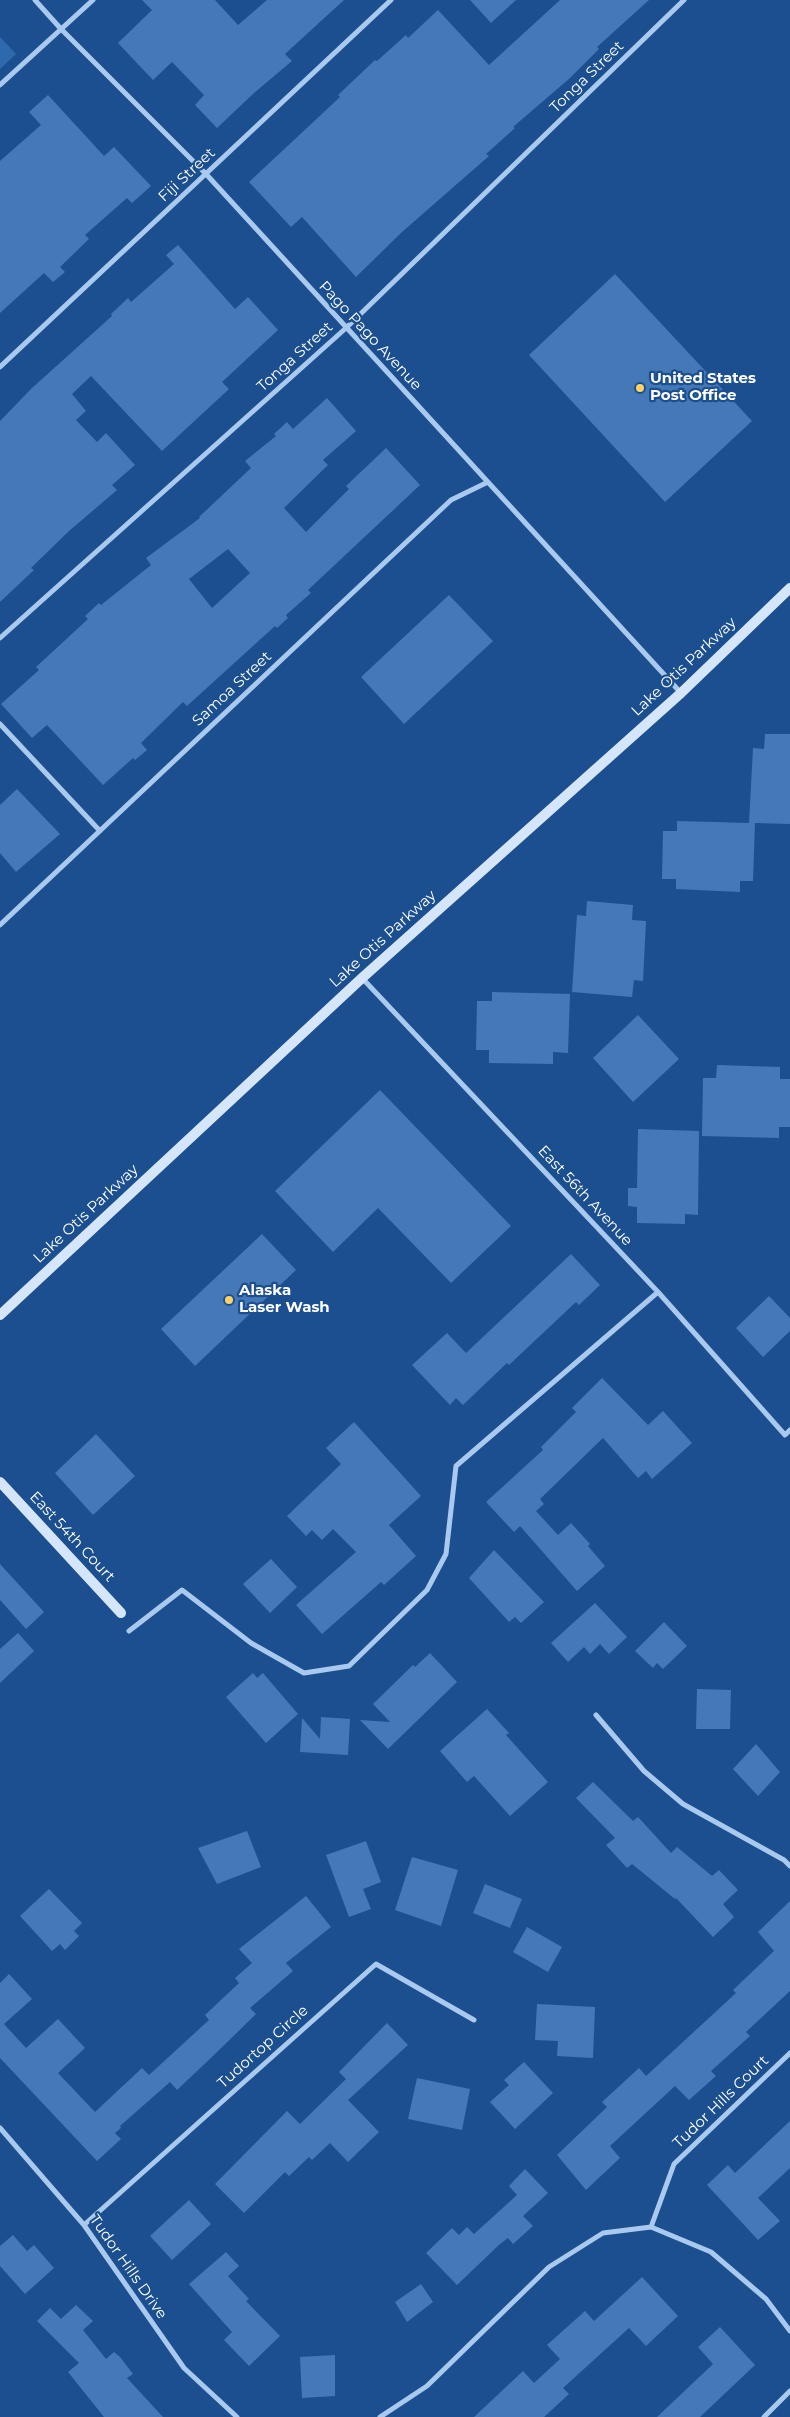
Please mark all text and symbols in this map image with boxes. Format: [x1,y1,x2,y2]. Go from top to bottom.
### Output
street label: Tonga Street [546,37,628,117]
street label: Fiji Street [155,144,219,206]
street label: Pago Pago Avenue [315,278,425,394]
street label: Tonga Street [253,318,337,396]
place label: United States Post Office [650,370,756,405]
marker: United States Post Office [634,382,646,394]
street label: Lake Otis Parkway [628,614,740,720]
street label: Samoa Street [189,648,275,730]
street label: Lake Otis Parkway [326,887,440,991]
street label: East 56th Avenue [534,1142,636,1250]
street label: Lake Otis Parkway [30,1161,142,1267]
place label: Alaska Laser Wash [239,1282,330,1317]
marker: Alaska Laser Wash [223,1294,235,1306]
street label: East 54th Court [26,1488,118,1586]
street label: Tudortop Circle [214,2002,312,2092]
street label: Tudor Hills Court [670,2052,772,2152]
street label: Tudor Hills Drive [85,2212,171,2322]

